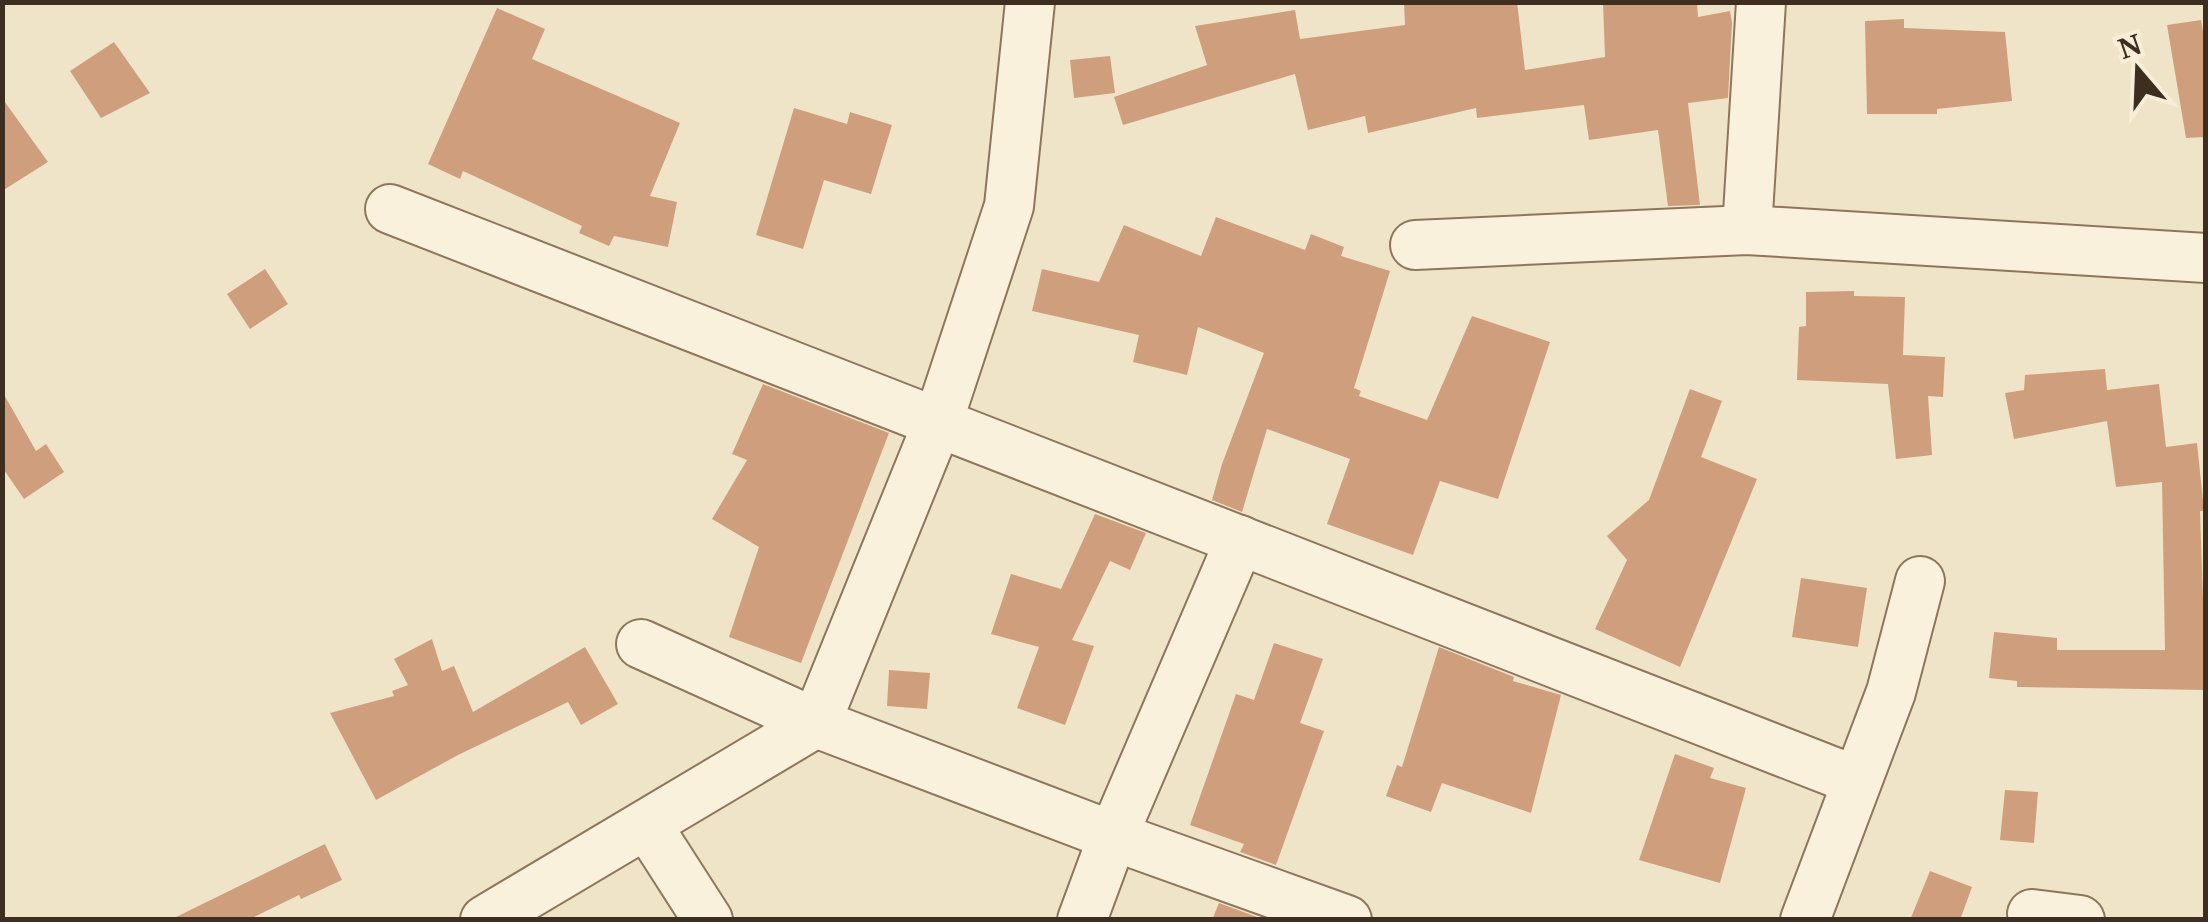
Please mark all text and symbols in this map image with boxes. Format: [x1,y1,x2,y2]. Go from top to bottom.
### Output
north arrow [2088,20,2188,120]
text: N [2113,24,2146,67]

